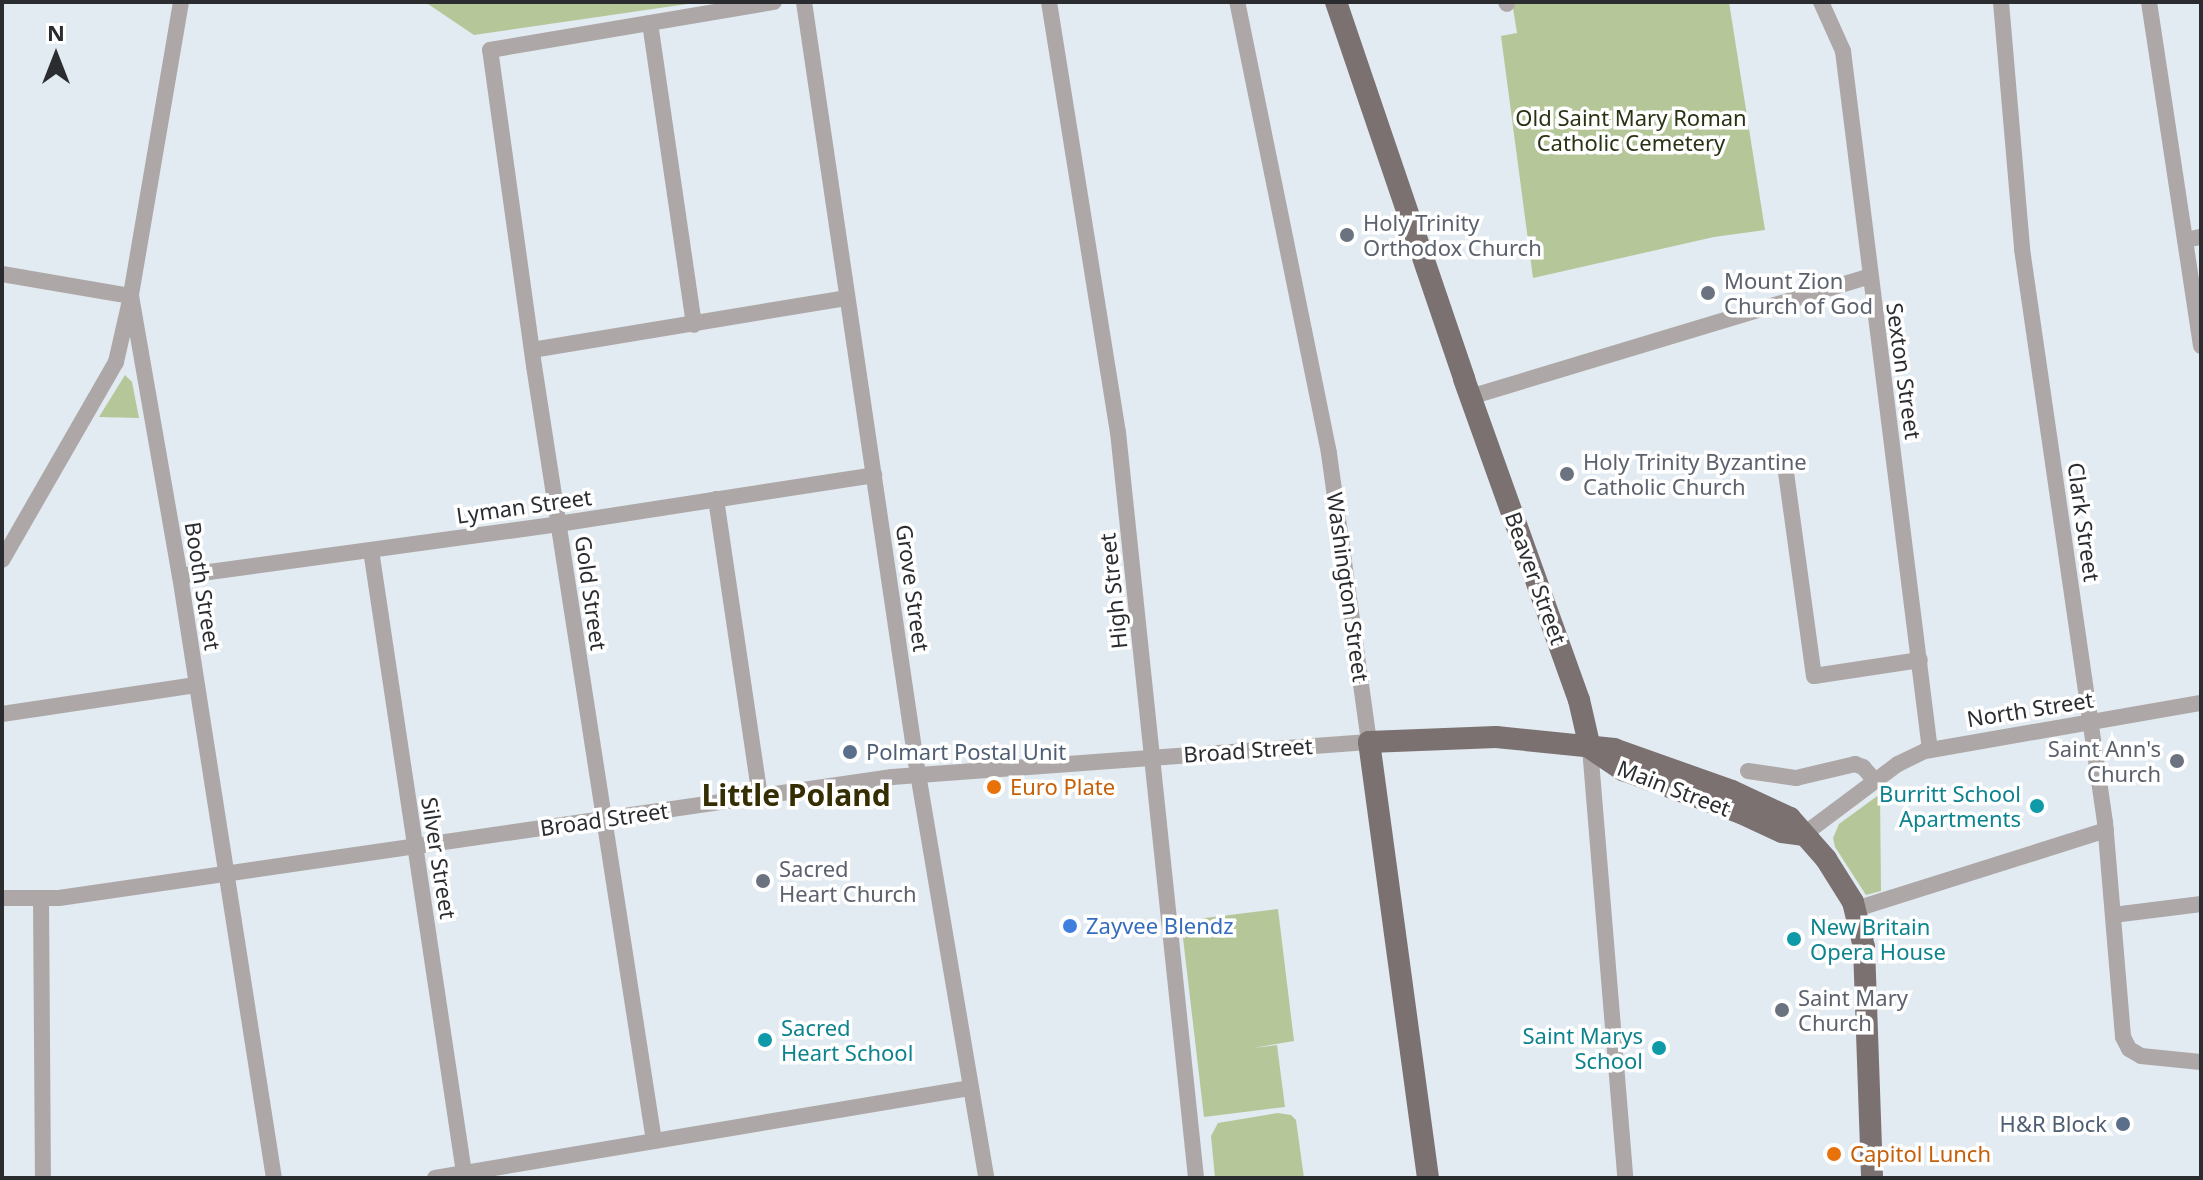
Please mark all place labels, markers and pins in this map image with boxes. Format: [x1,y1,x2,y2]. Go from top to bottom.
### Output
place label: Holy Trinity Orthodox Church [1363,209,1542,260]
marker: Holy Trinity Orthodox Church [1338,226,1356,244]
place label: Mount Zion Church of God [1724,267,1873,318]
marker: Mount Zion Church of God [1699,284,1717,302]
place label: Holy Trinity Byzantine Catholic Church [1583,448,1807,500]
marker: Holy Trinity Byzantine Catholic Church [1558,465,1576,483]
place label: Saint Ann's Church [2048,735,2161,786]
place label: Polmart Postal Unit [866,739,1066,765]
marker: Polmart Postal Unit [841,743,859,761]
marker: Saint Ann's Church [2168,752,2186,770]
place label: Euro Plate [1010,774,1115,800]
marker: Euro Plate [985,778,1003,796]
place label: Burritt School Apartments [1879,780,2021,832]
marker: Burritt School Apartments [2028,797,2046,815]
place label: Sacred Heart Church [779,855,917,906]
marker: Sacred Heart Church [754,872,772,890]
place label: Zayvee Blendz [1086,913,1234,939]
place label: New Britain Opera House [1810,913,1946,964]
marker: Zayvee Blendz [1061,917,1079,935]
marker: New Britain Opera House [1785,930,1803,948]
place label: Saint Mary Church [1798,984,1908,1036]
marker: Saint Mary Church [1773,1001,1791,1019]
place label: Sacred Heart School [781,1014,913,1066]
place label: Saint Marys School [1523,1022,1643,1074]
marker: Sacred Heart School [756,1031,774,1049]
marker: Saint Marys School [1650,1039,1668,1057]
place label: H&R Block [2000,1111,2107,1137]
marker: H&R Block [2114,1115,2132,1133]
place label: Capitol Lunch [1850,1141,1991,1167]
marker: Capitol Lunch [1825,1145,1843,1163]

